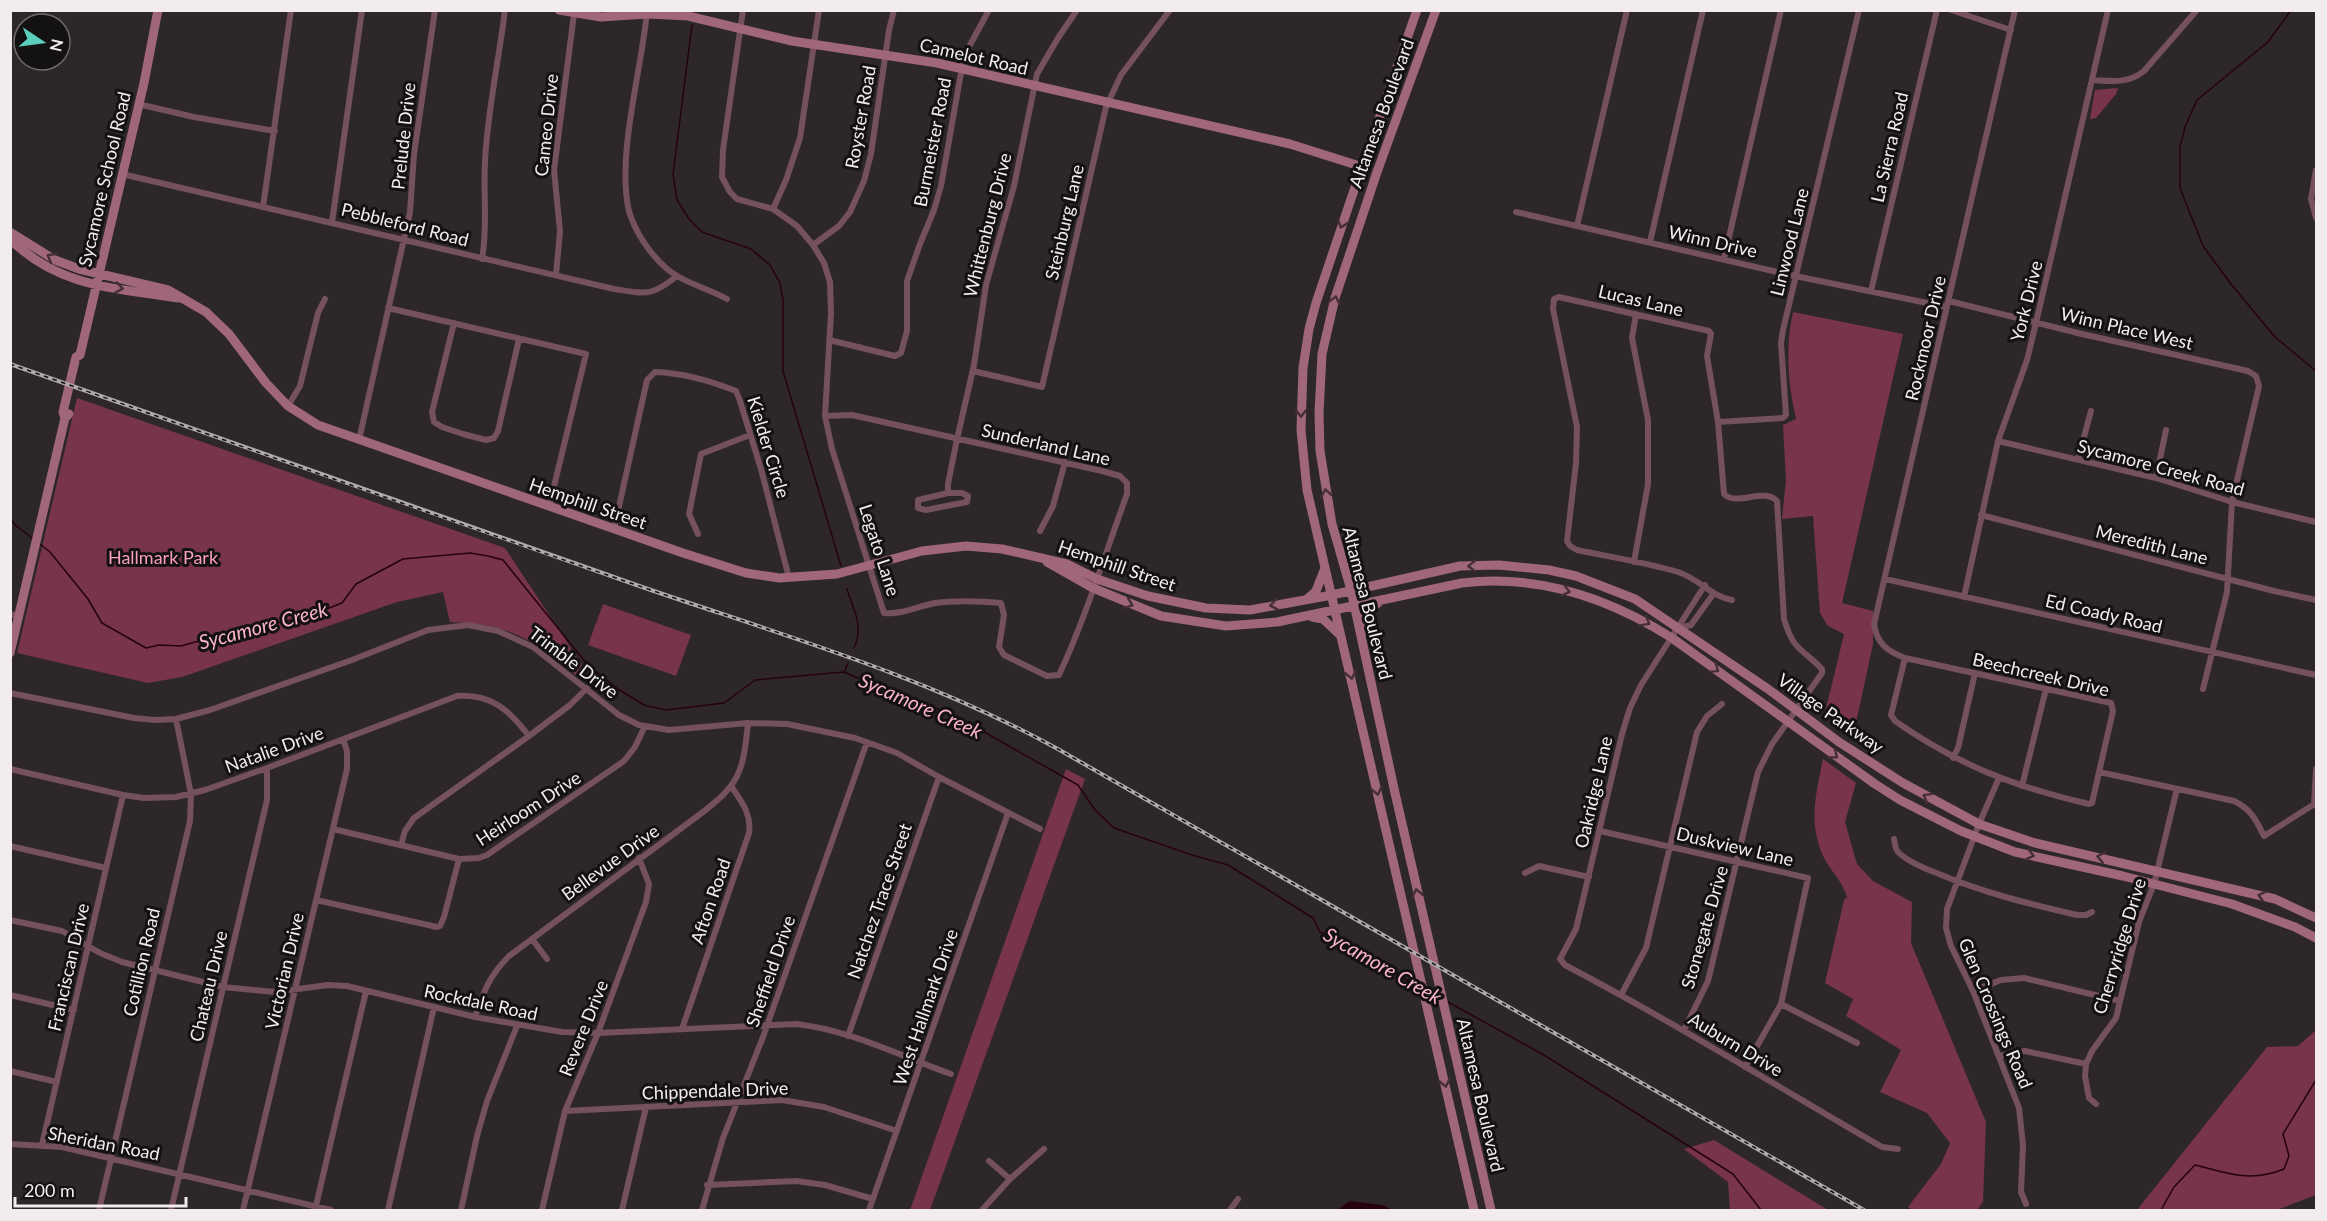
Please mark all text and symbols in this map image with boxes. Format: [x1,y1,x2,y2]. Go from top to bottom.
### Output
north arrow [12,12,72,72]
street label: Camelot Road [918,33,1030,79]
street label: Altamesa Boulevard [1344,35,1418,191]
text: N [46,37,68,54]
street label: Royster Road [840,64,880,170]
street label: Cameo Drive [530,73,562,177]
street label: Burmeister Road [909,76,955,208]
street label: Prelude Drive [386,81,420,191]
street label: Sycamore School Road [73,89,135,269]
street label: La Sierra Road [1866,90,1912,204]
street label: Whittenburg Drive [958,151,1016,299]
street label: Steinburg Lane [1040,162,1088,282]
street label: Linwood Lane [1765,186,1813,298]
street label: Pebbleford Road [339,198,471,250]
one-way arrow [1337,218,1350,229]
street label: Winn Drive [1666,220,1760,262]
one-way arrow [47,252,57,264]
street label: York Drive [2005,258,2047,344]
street label: Rockmoor Drive [1900,273,1950,403]
street label: Lucas Lane [1596,280,1686,320]
one-way arrow [114,282,123,294]
one-way arrow [1327,295,1340,305]
street label: Winn Place West [2059,302,2196,354]
street label: Kielder Circle [743,393,795,501]
one-way arrow [1295,409,1307,418]
street label: Sunderland Lane [979,418,1113,470]
street label: Sycamore Creek Road [2075,434,2247,500]
street label: Hemphill Street [526,473,650,534]
one-way arrow [1320,488,1333,498]
street label: Legato Lane [855,501,905,599]
street label: Meredith Lane [2094,519,2210,569]
street label: Altamesa Boulevard [1338,524,1398,682]
street label: Hemphill Street [1055,535,1179,596]
park label: Hallmark Park [108,546,219,568]
one-way arrow [1467,559,1476,572]
one-way arrow [1561,584,1571,597]
street label: Ed Coady Road [2043,589,2165,637]
water label: Sycamore Creek [196,596,331,654]
one-way arrow [1123,597,1134,609]
one-way arrow [1270,598,1280,611]
one-way arrow [1640,615,1650,627]
street label: Trimble Drive [525,621,623,703]
street label: Beechcreek Drive [1971,648,2111,700]
one-way arrow [1709,662,1720,673]
water label: Sycamore Creek [856,667,987,743]
street label: Village Parkway [1774,668,1889,758]
one-way arrow [1343,670,1356,680]
street label: Natalie Drive [222,721,326,777]
street label: Oakridge Lane [1569,734,1617,850]
one-way arrow [1828,748,1839,759]
street label: Heirloom Drive [471,766,585,850]
one-way arrow [1369,785,1382,795]
one-way arrow [1923,793,1933,804]
street label: Bellevue Drive [557,819,663,905]
street label: Natchez Trace Street [842,820,916,982]
street label: Duskview Lane [1674,822,1796,870]
one-way arrow [2024,848,2034,861]
one-way arrow [2096,852,2106,865]
street label: Afton Road [685,855,735,947]
street label: Stonegate Drive [1676,863,1732,991]
street label: Cherryridge Drive [2088,875,2150,1017]
one-way arrow [1412,888,1425,898]
one-way arrow [2258,890,2268,903]
street label: Franciscan Drive [43,901,93,1033]
street label: Cotillion Road [118,906,164,1018]
street label: Victorian Drive [260,910,308,1032]
street label: Sheffield Drive [741,912,799,1030]
water label: Sycamore Creek [1320,922,1447,1009]
street label: West Hallmark Drive [888,926,962,1088]
street label: Chateau Drive [185,928,231,1044]
street label: Glen Crossings Road [1954,934,2038,1092]
street label: Revere Drive [554,977,612,1079]
street label: Rockdale Road [422,979,540,1025]
street label: Auburn Drive [1685,1007,1787,1081]
street label: Altamesa Boulevard [1453,1016,1509,1174]
street label: Chippendale Drive [641,1076,789,1104]
one-way arrow [1438,1078,1451,1088]
street label: Sheridan Road [46,1121,162,1165]
scale bar [15,1170,186,1208]
text: 200 m [24,1179,75,1201]

